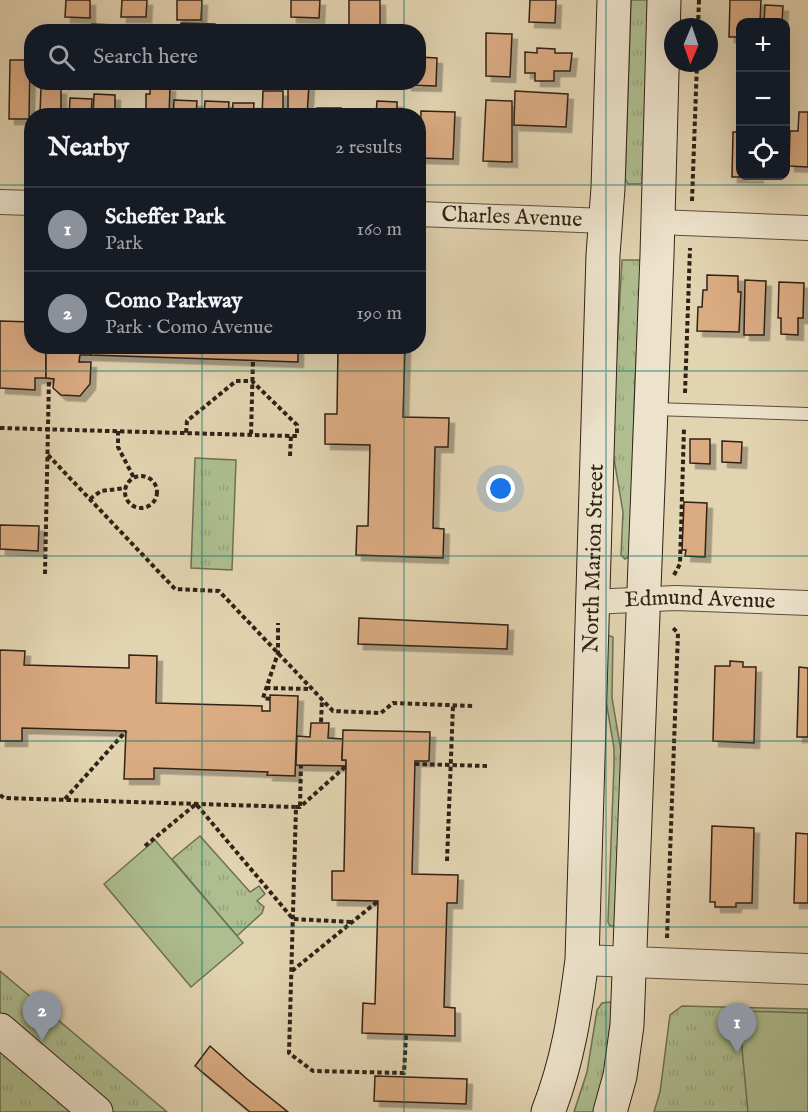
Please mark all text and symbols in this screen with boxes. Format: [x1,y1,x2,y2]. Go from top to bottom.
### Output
north arrow [664,18,718,72]
map controls [736,18,790,180]
button: + [736,18,790,72]
search box [24,24,426,90]
icon: search [45,41,78,74]
text: Search here [93,43,198,71]
button: − [736,72,790,126]
button: locate [736,126,790,180]
text: Nearby [48,131,129,164]
text: 2 results [335,135,402,160]
street label: Charles Avenue [441,201,583,234]
text: Scheffer Park [105,203,225,231]
text: 1 [64,217,71,242]
text: 160 m [356,217,402,242]
text: Park [105,231,143,256]
text: Como Parkway [105,287,242,315]
text: 2 [63,301,72,326]
text: 190 m [356,301,402,326]
text: Park · Como Avenue [105,315,273,340]
street label: North Marion Street [577,463,611,653]
your location [486,474,515,503]
street label: Edmund Avenue [624,584,776,616]
pin: 2 [22,992,62,1041]
pin: 1 [718,1004,756,1053]

